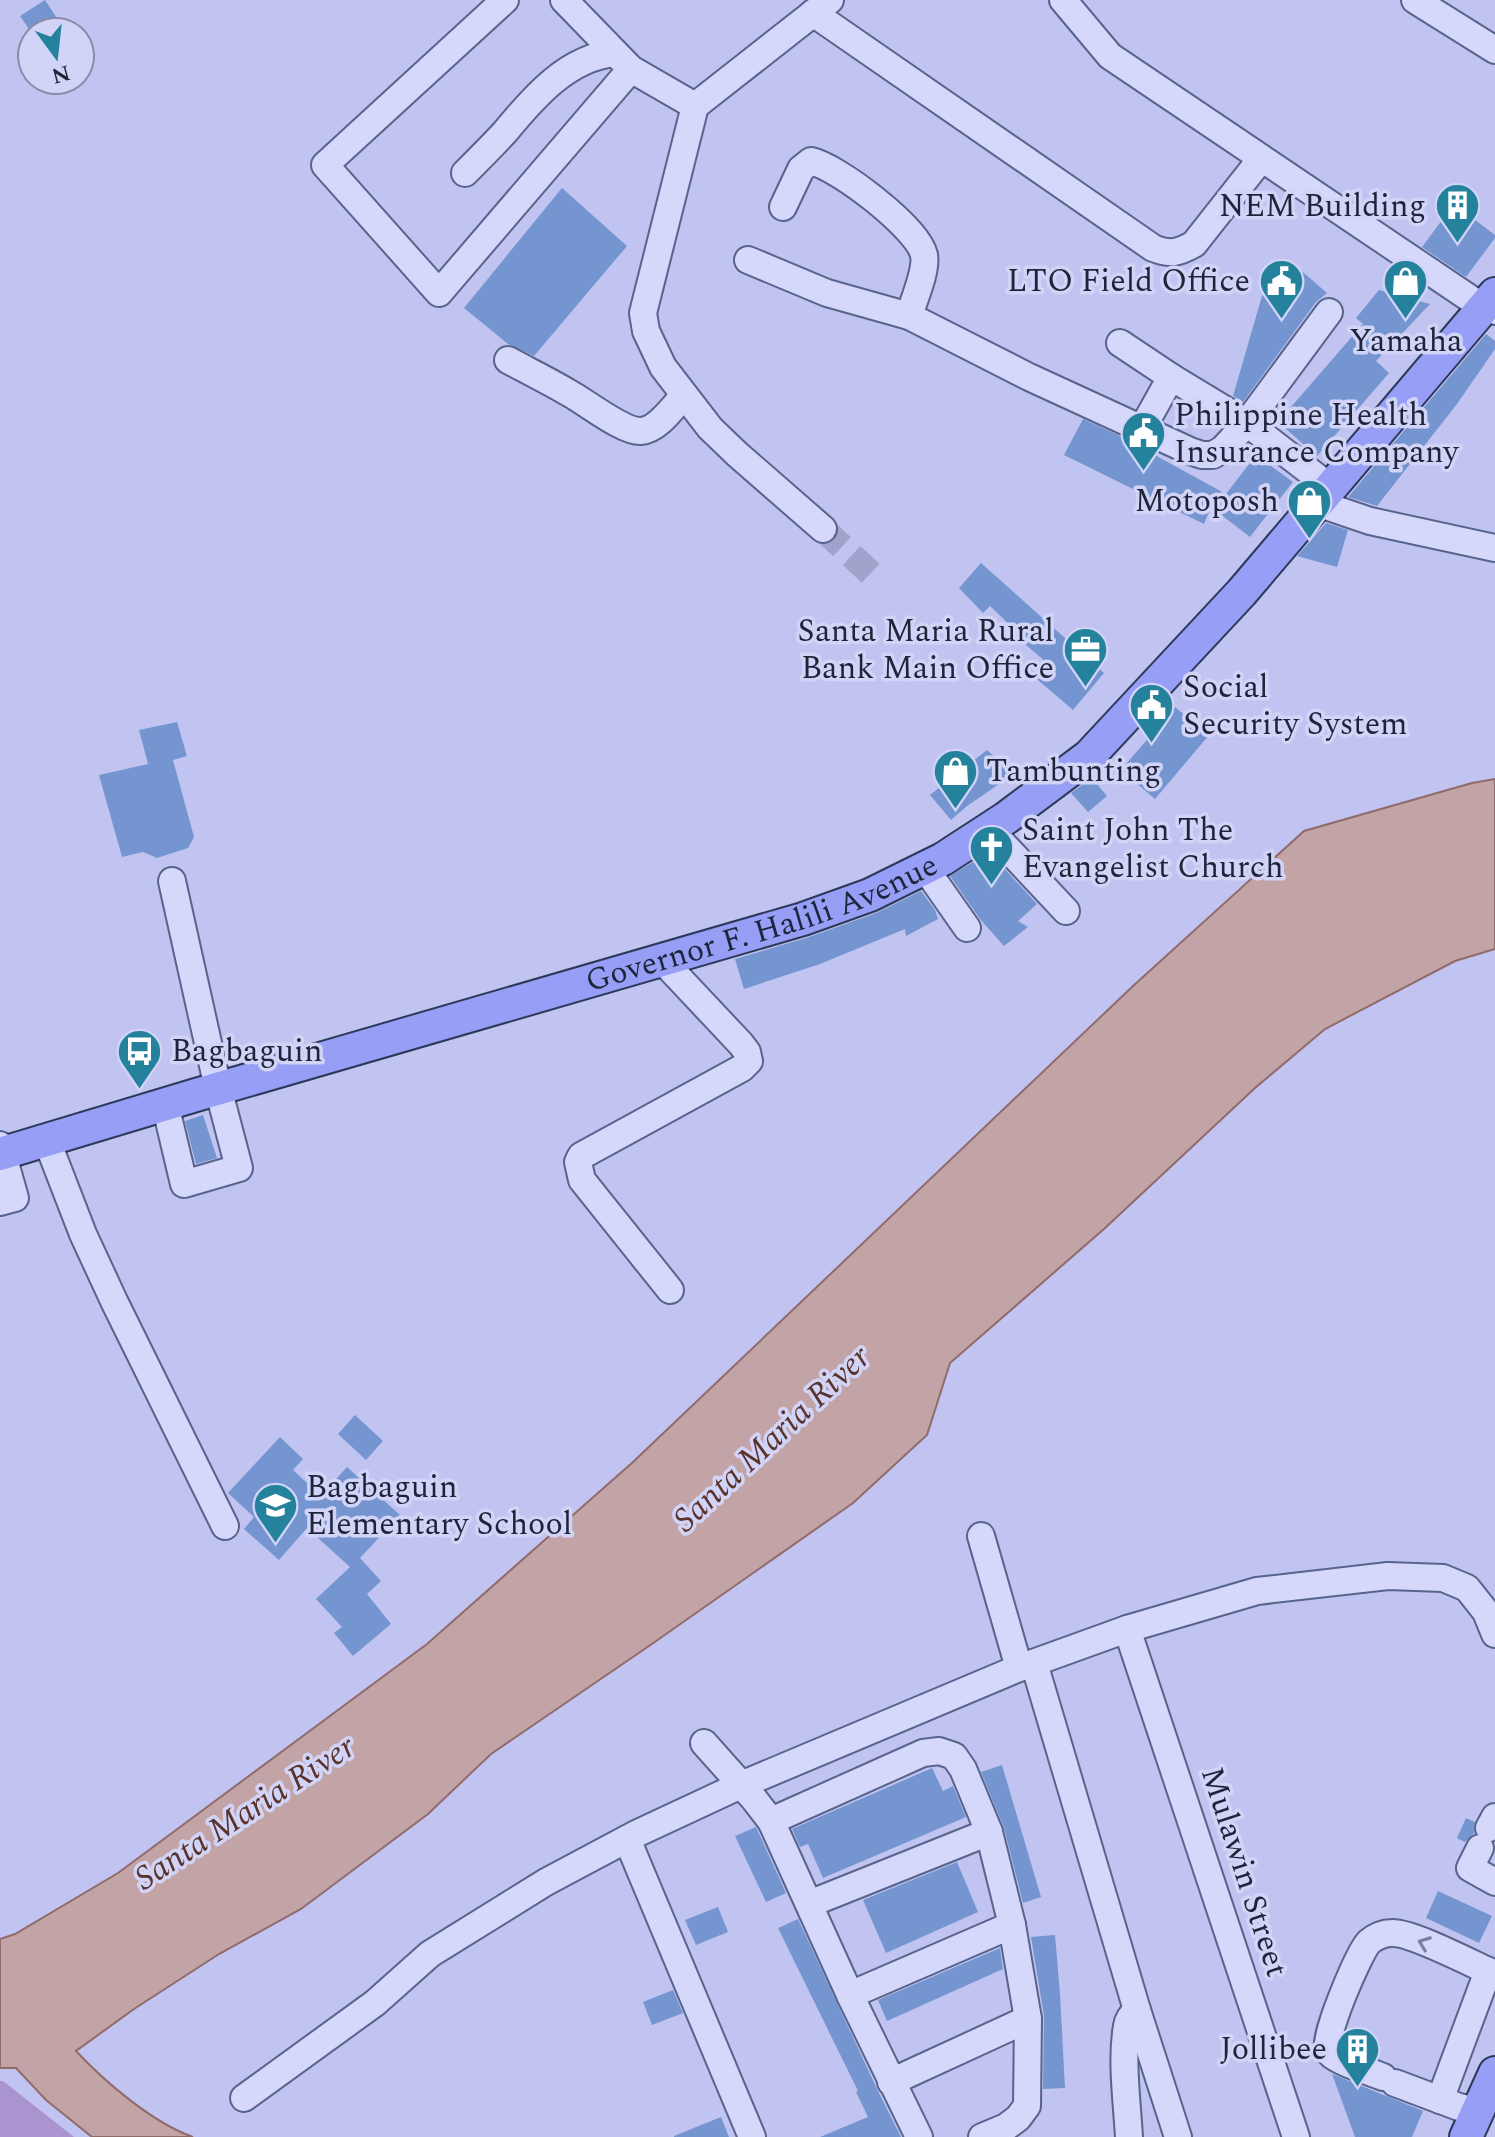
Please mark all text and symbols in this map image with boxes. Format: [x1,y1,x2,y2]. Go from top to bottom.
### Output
north arrow [16,16,96,96]
text: N [48,56,74,92]
place label: NEM Building [1219,182,1426,231]
building icon: NEM Building [1433,182,1481,245]
place label: LTO Field Office [1007,257,1250,306]
public building icon: LTO Field Office [1257,257,1305,320]
shop icon: Yamaha [1382,258,1430,321]
place label: Yamaha [1349,317,1463,366]
place label: Philippine Health Insurance Company [1174,391,1460,477]
public building icon: Philippine Health Insurance Company [1119,409,1167,472]
place label: Motoposh [1134,477,1279,526]
shop icon: Motoposh [1286,477,1334,540]
place label: Santa Maria Rural Bank Main Office [797,607,1054,693]
office icon: Santa Maria Rural Bank Main Office [1061,625,1109,688]
place label: Social Security System [1183,663,1408,749]
public building icon: Social Security System [1128,681,1176,744]
shop icon: Tambunting [931,747,979,810]
place label: Tambunting [986,747,1161,796]
place label: Saint John The Evangelist Church [1022,806,1284,892]
church icon: Saint John The Evangelist Church [967,824,1015,887]
street label: Governor F. Halili Avenue [580,841,946,1005]
bus stop icon: Bagbaguin [116,1027,164,1090]
place label: Bagbaguin [171,1027,323,1076]
water label: Santa Maria River [661,1333,883,1545]
place label: Bagbaguin Elementary School [306,1463,572,1549]
school or university icon: Bagbaguin Elementary School [251,1481,299,1544]
water label: Santa Maria River [124,1722,366,1904]
street label: Mulawin Street [1187,1761,1301,1983]
one-way arrow [1418,1936,1432,1953]
place label: Jollibee [1220,2025,1327,2074]
building icon: Jollibee [1334,2025,1382,2088]

